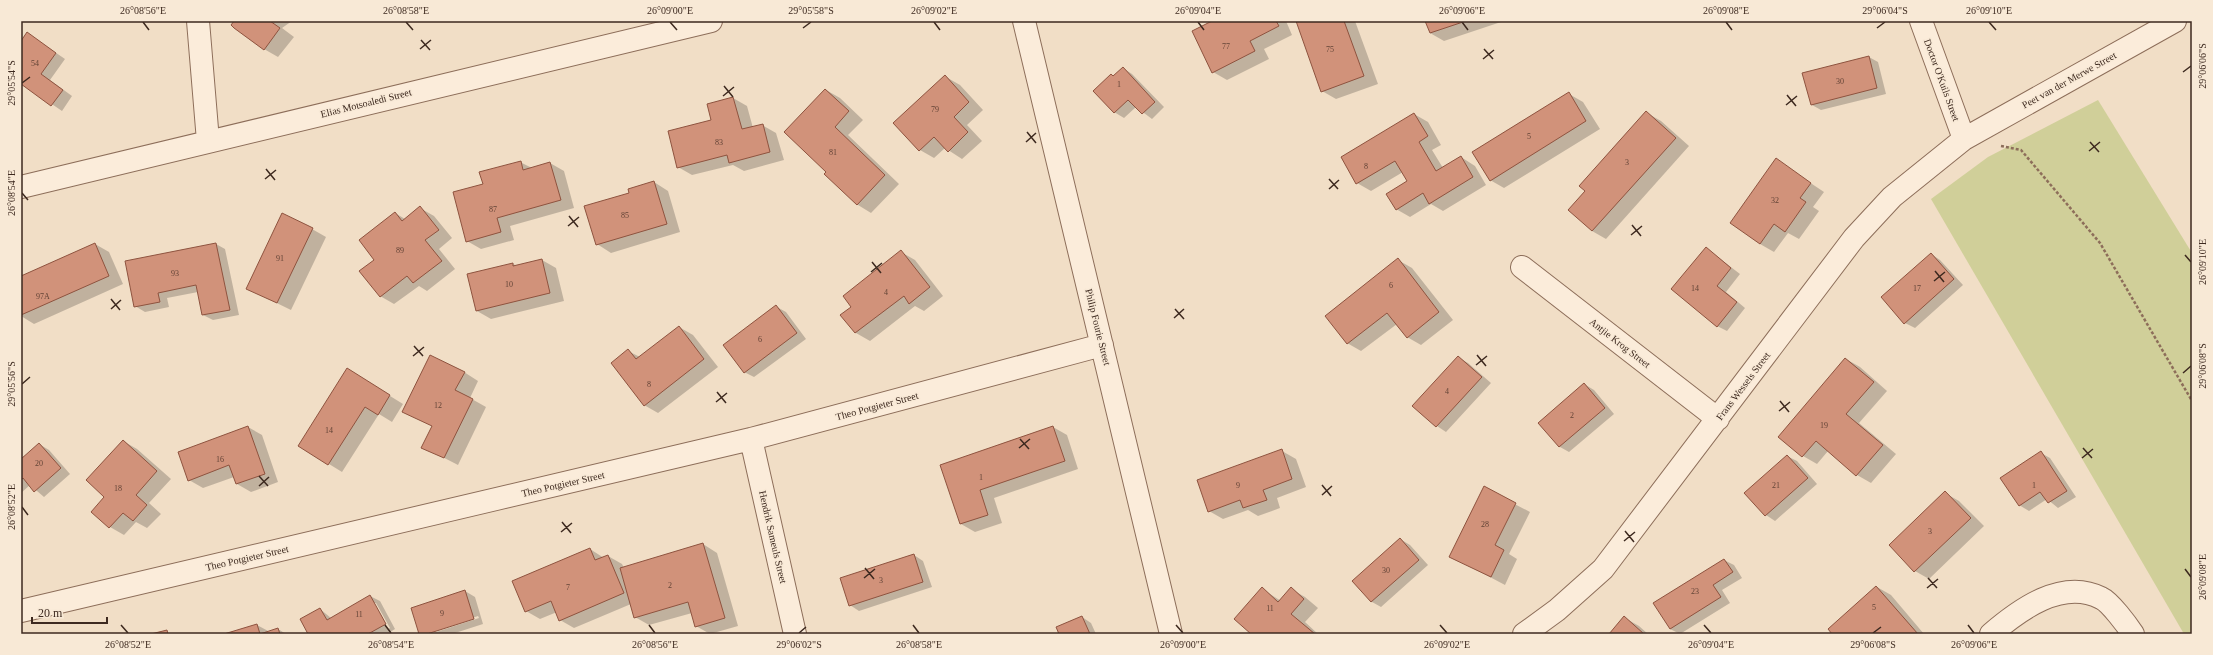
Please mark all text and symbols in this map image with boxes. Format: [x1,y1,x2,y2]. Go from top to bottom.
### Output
text: 26°08'56"E [120,5,166,16]
text: 26°08'58"E [383,5,429,16]
text: 26°09'00"E [647,5,693,16]
text: 29°05'58"S [788,5,834,16]
text: 26°09'02"E [911,5,957,16]
text: 26°09'04"E [1175,5,1221,16]
text: 26°09'06"E [1439,5,1485,16]
text: 26°09'08"E [1703,5,1749,16]
text: 29°06'04"S [1862,5,1908,16]
text: 26°09'10"E [1966,5,2012,16]
street label: Doctor O'Kuils Street [1922,37,1962,123]
house number: 77 [1222,42,1230,51]
text: 29°06'06"S [2197,43,2208,89]
house number: 75 [1326,45,1334,54]
street label: Peet van der Merwe Street [2020,49,2118,111]
house number: 54 [31,59,39,68]
text: 29°05'54"S [6,60,17,106]
house number: 30 [1836,77,1844,86]
house number: 1 [1117,80,1121,89]
street label: Elias Motsoaledi Street [319,86,413,120]
house number: 79 [931,105,939,114]
house number: 5 [1527,132,1531,141]
house number: 83 [715,138,723,147]
house number: 81 [829,148,837,157]
house number: 3 [1625,158,1629,167]
house number: 8 [1364,162,1368,171]
text: 26°08'54"E [6,170,17,216]
house number: 32 [1771,196,1779,205]
house number: 87 [489,205,497,214]
house number: 85 [621,211,629,220]
text: 26°09'10"E [2197,239,2208,285]
house number: 89 [396,246,404,255]
house number: 91 [276,254,284,263]
house number: 93 [171,269,179,278]
house number: 10 [505,280,513,289]
house number: 6 [1389,281,1393,290]
house number: 14 [1691,284,1699,293]
house number: 17 [1913,284,1921,293]
house number: 4 [884,288,888,297]
street label: Philip Fourie Street [1083,288,1113,367]
house number: 97A [36,292,50,301]
street label: Antjie Krog Street [1588,316,1653,370]
house number: 6 [758,335,762,344]
text: 29°06'08"S [2197,343,2208,389]
street label: Frans Wessels Street [1714,350,1772,422]
text: 29°05'56"S [6,361,17,407]
house number: 8 [647,380,651,389]
house number: 4 [1445,387,1449,396]
street label: Theo Potgieter Street [835,390,920,422]
house number: 12 [434,401,442,410]
house number: 2 [1570,411,1574,420]
house number: 19 [1820,421,1828,430]
house number: 14 [325,426,333,435]
house number: 16 [216,455,224,464]
house number: 20 [35,459,43,468]
street label: Theo Potgieter Street [520,469,606,499]
house number: 1 [979,473,983,482]
house number: 9 [1236,481,1240,490]
house number: 21 [1772,481,1780,490]
house number: 1 [2032,481,2036,490]
text: 26°08'52"E [6,484,17,530]
house number: 18 [114,484,122,493]
street label: Hendrik Sameuls Street [757,489,789,585]
house number: 28 [1481,520,1489,529]
house number: 3 [1928,527,1932,536]
street label: Theo Potgieter Street [204,543,290,573]
text: 26°09'08"E [2197,554,2208,600]
house number: 30 [1382,566,1390,575]
house number: 3 [879,576,883,585]
house number: 2 [668,581,672,590]
house number: 7 [566,583,570,592]
house number: 23 [1691,587,1699,596]
scale bar [32,599,107,625]
house number: 5 [1872,603,1876,612]
house number: 11 [1266,604,1274,613]
text: 20 m [38,606,63,620]
house number: 9 [440,609,444,618]
house number: 11 [355,610,363,619]
text: 26°08'52"E [105,639,151,650]
text: 26°08'54"E [368,639,414,650]
text: 26°08'56"E [632,639,678,650]
text: 29°06'02"S [776,639,822,650]
text: 26°08'58"E [896,639,942,650]
text: 26°09'00"E [1160,639,1206,650]
text: 26°09'02"E [1424,639,1470,650]
text: 26°09'04"E [1688,639,1734,650]
text: 29°06'08"S [1850,639,1896,650]
text: 26°09'06"E [1951,639,1997,650]

